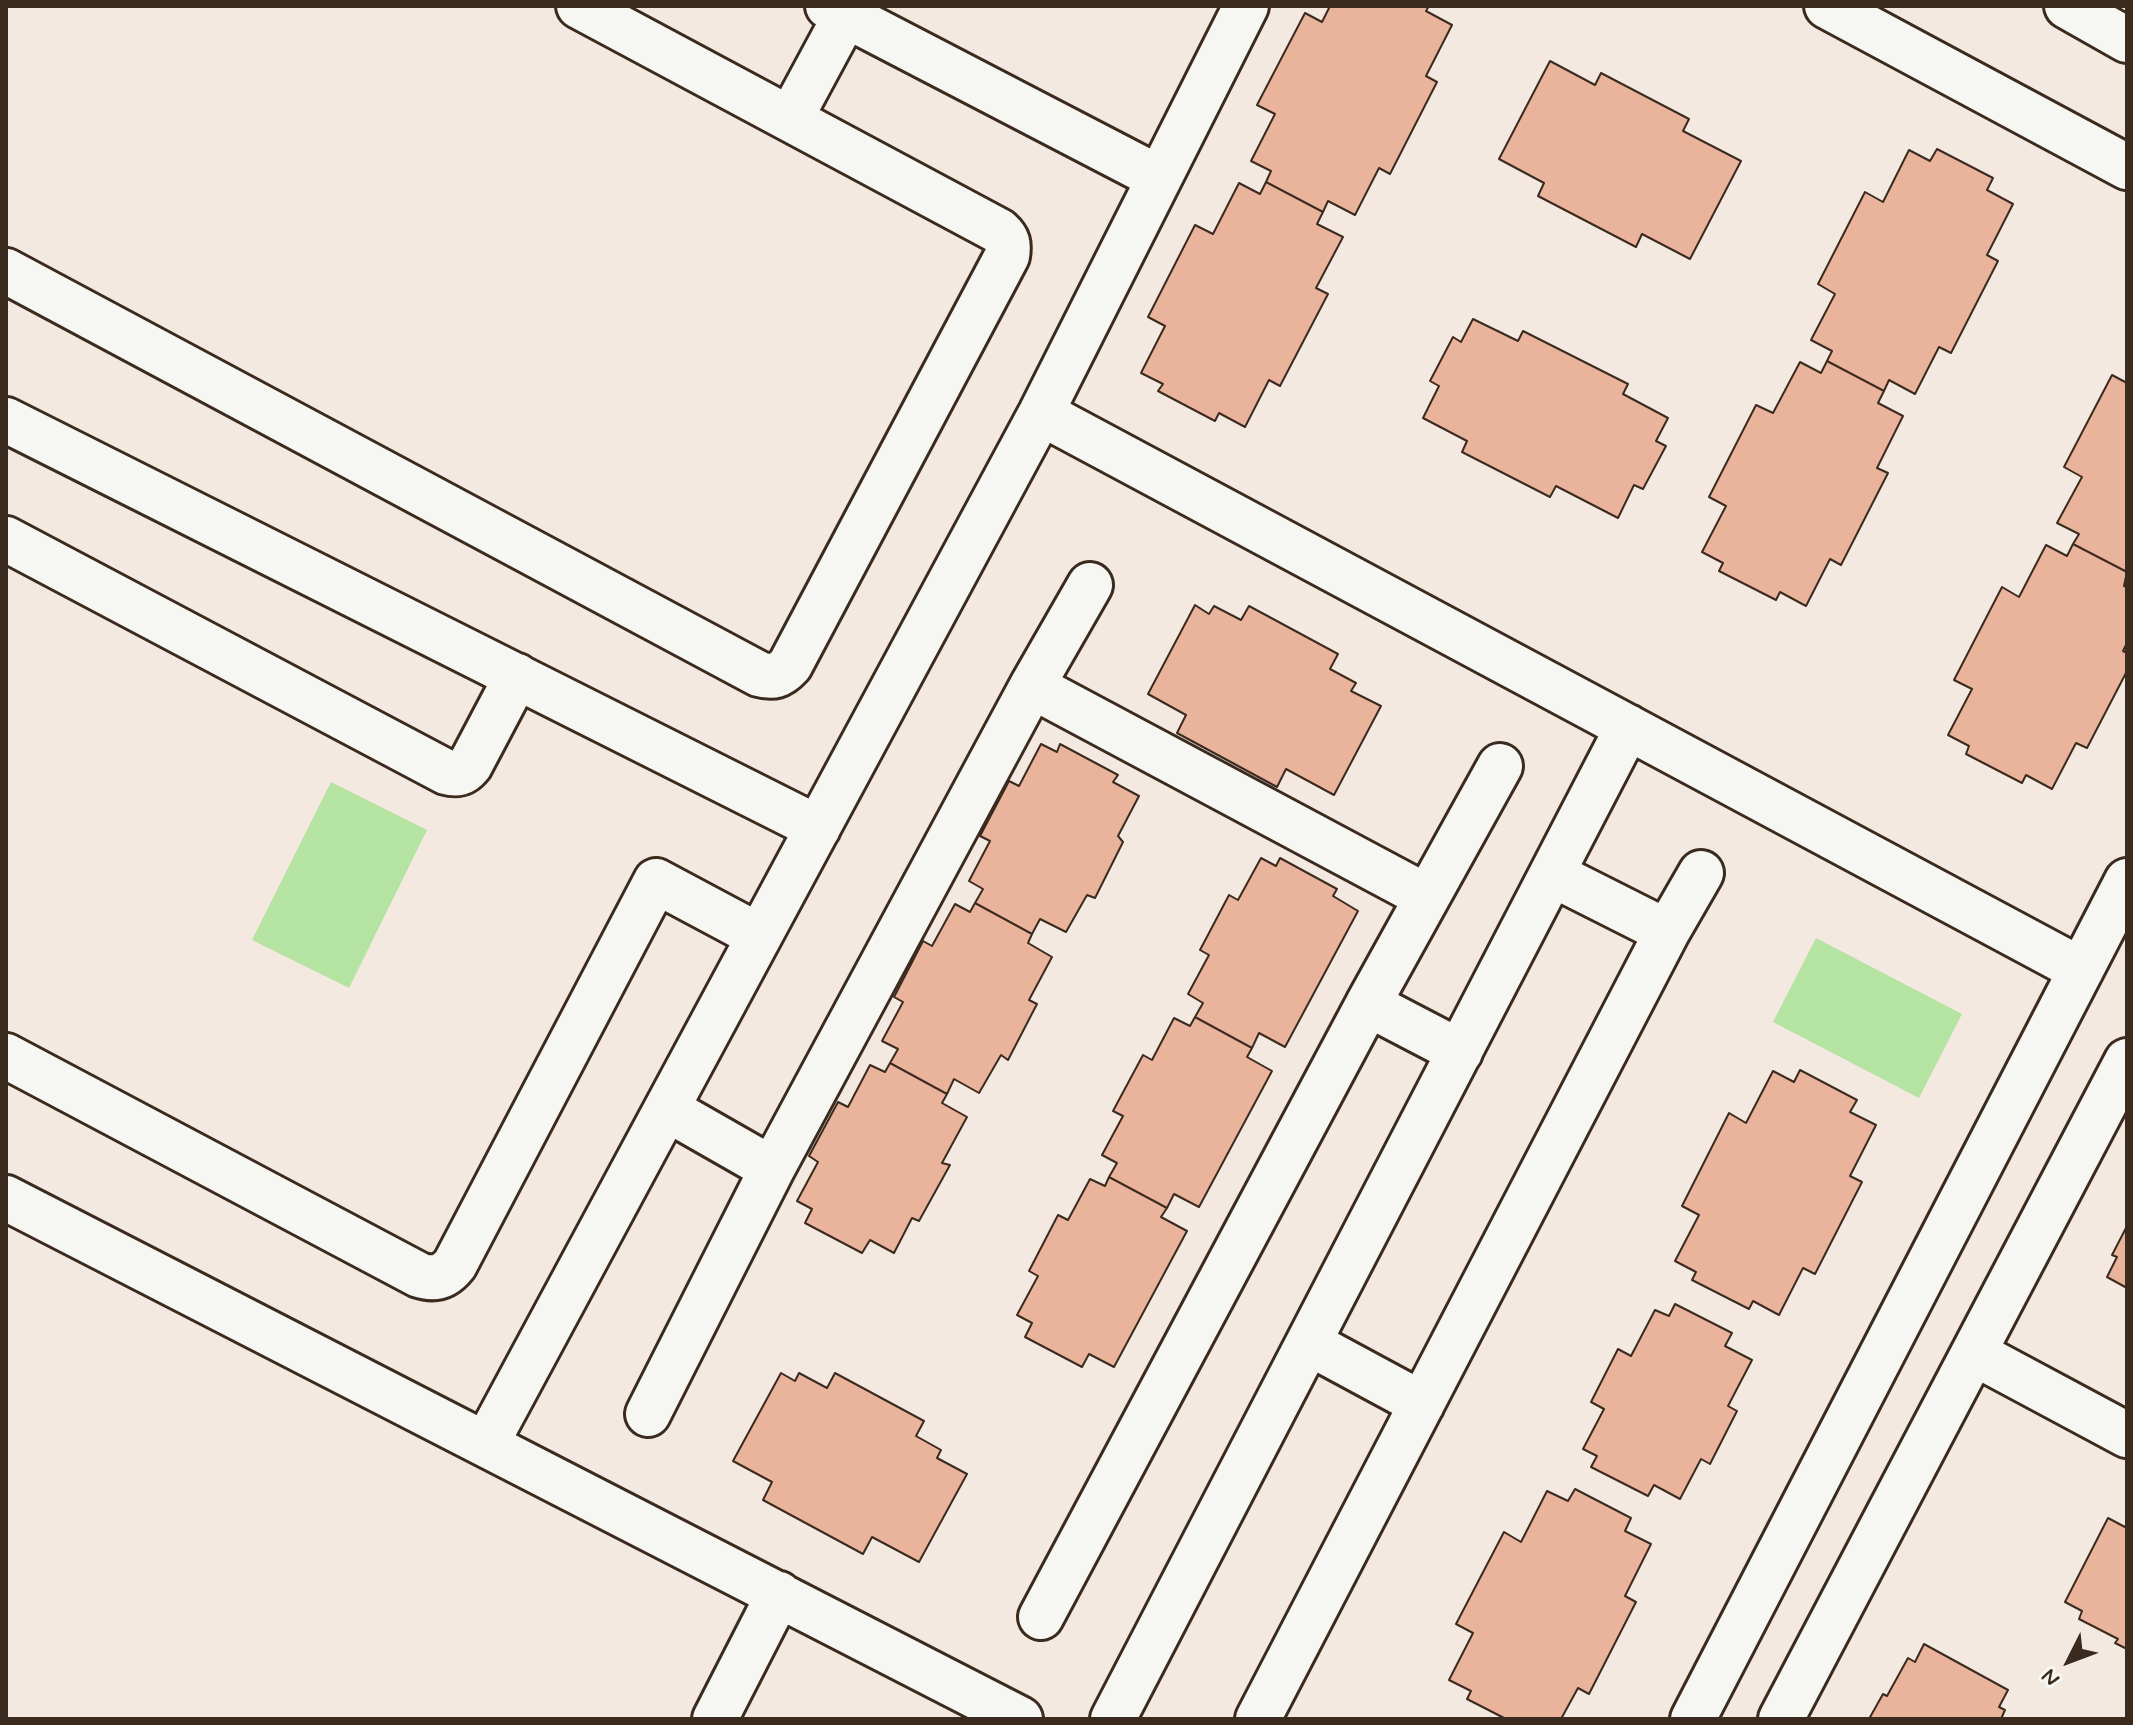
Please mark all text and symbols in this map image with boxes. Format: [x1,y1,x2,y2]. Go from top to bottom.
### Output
north arrow [2029,1621,2109,1701]
text: N [2036,1662,2066,1692]

